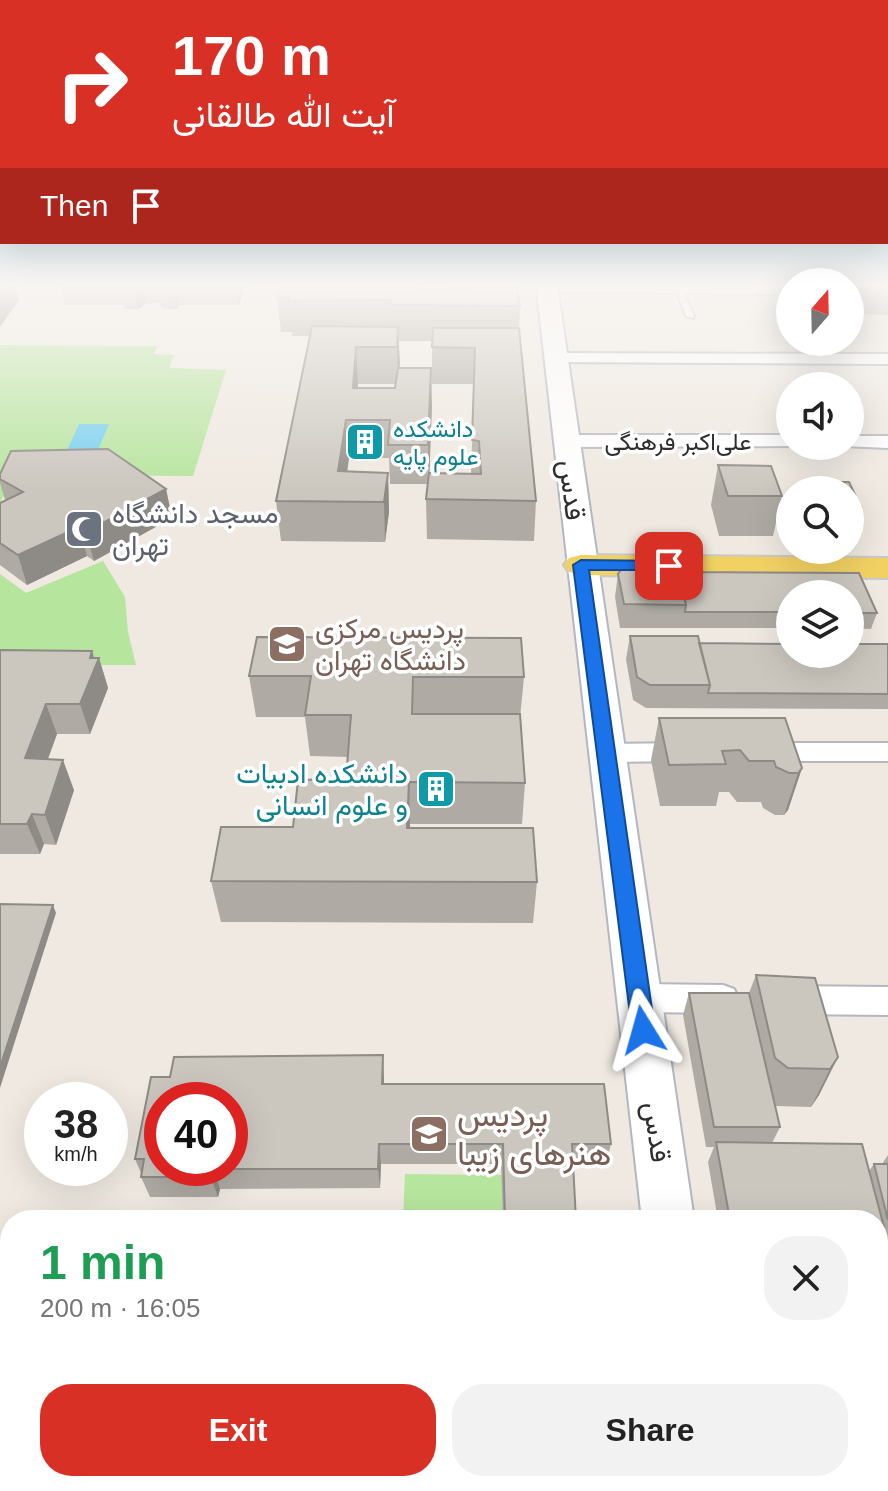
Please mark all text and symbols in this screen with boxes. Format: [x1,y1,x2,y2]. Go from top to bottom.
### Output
text: 170 m [172,24,331,87]
icon: right [40,32,144,136]
text: آیت الله طالقانی [172,94,395,135]
icon: arrive [124,184,168,228]
text: Then [40,189,108,222]
north arrow [776,268,864,356]
map controls [776,268,864,668]
button: sound [776,372,864,460]
place label: دانشکده علوم پایه [393,415,478,473]
building icon: دانشکده علوم پایه [344,421,386,463]
street label: علی‌اکبر فرهنگی [604,428,752,457]
street label: قدس [552,458,591,522]
button: search [776,476,864,564]
place label: مسجد دانشگاه تهران [112,498,279,563]
mosque icon: مسجد دانشگاه تهران [63,508,105,550]
pin [635,532,703,600]
icon: arrive [647,544,691,588]
button: layers [776,580,864,668]
place label: پردیس مرکزی دانشگاه‌ تهران [315,613,466,678]
school or university icon: پردیس مرکزی دانشگاه‌ تهران [266,623,308,665]
place label: دانشکده ادبیات و علوم انسانی [236,758,408,824]
building icon: دانشکده ادبیات و علوم انسانی [415,768,457,810]
position arrow [601,988,685,1072]
speed limit sign: 40 [144,1082,248,1186]
place label: پردیس هنرهای زیبا [457,1095,611,1174]
street label: قدس [636,1100,677,1164]
text: 38 [54,1102,98,1146]
school or university icon: پردیس هنرهای زیبا [408,1113,450,1155]
text: km/h [54,1143,98,1165]
text: 1 min [40,1236,165,1289]
button: close [764,1236,848,1320]
text: 200 m · 16:05 [40,1293,200,1323]
button: Exit [40,1384,436,1476]
button: Share [452,1384,848,1476]

